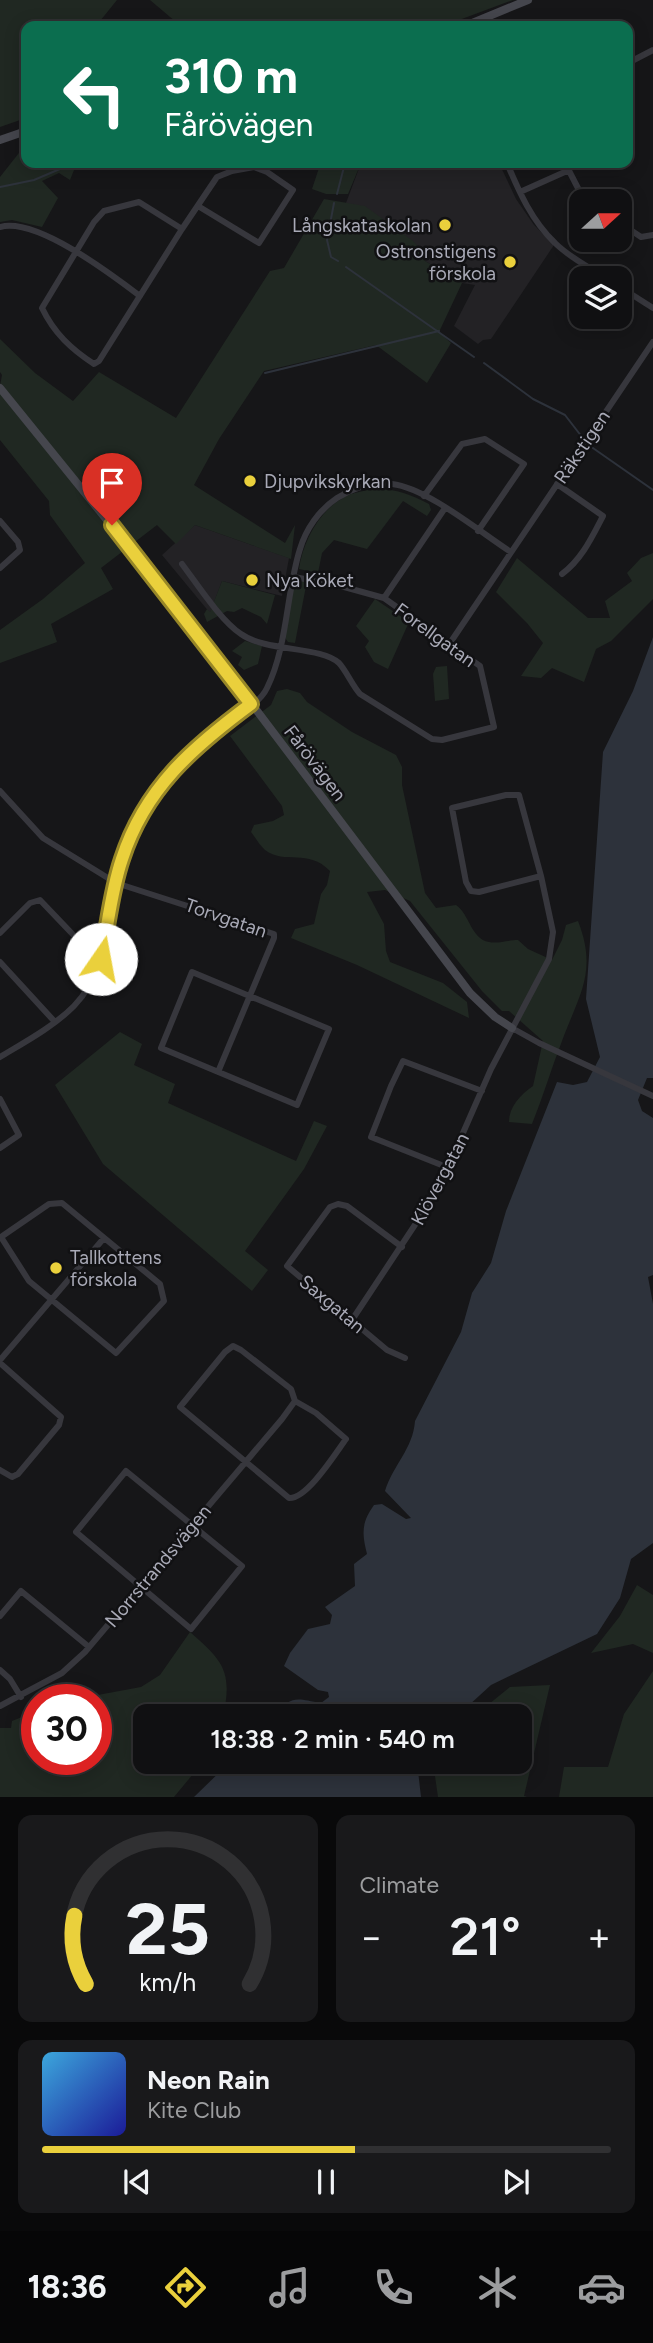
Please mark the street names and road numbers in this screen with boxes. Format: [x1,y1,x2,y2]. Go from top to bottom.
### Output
street label: Räkstigen [549,406,615,488]
street label: Forellgatan [390,598,480,672]
street label: Fårövägen [279,721,351,805]
street label: Torvgatan [182,893,270,943]
street label: Klövergatan [406,1129,474,1229]
street label: Saxgatan [295,1270,369,1338]
street label: Norrstrandsvägen [100,1500,216,1632]

